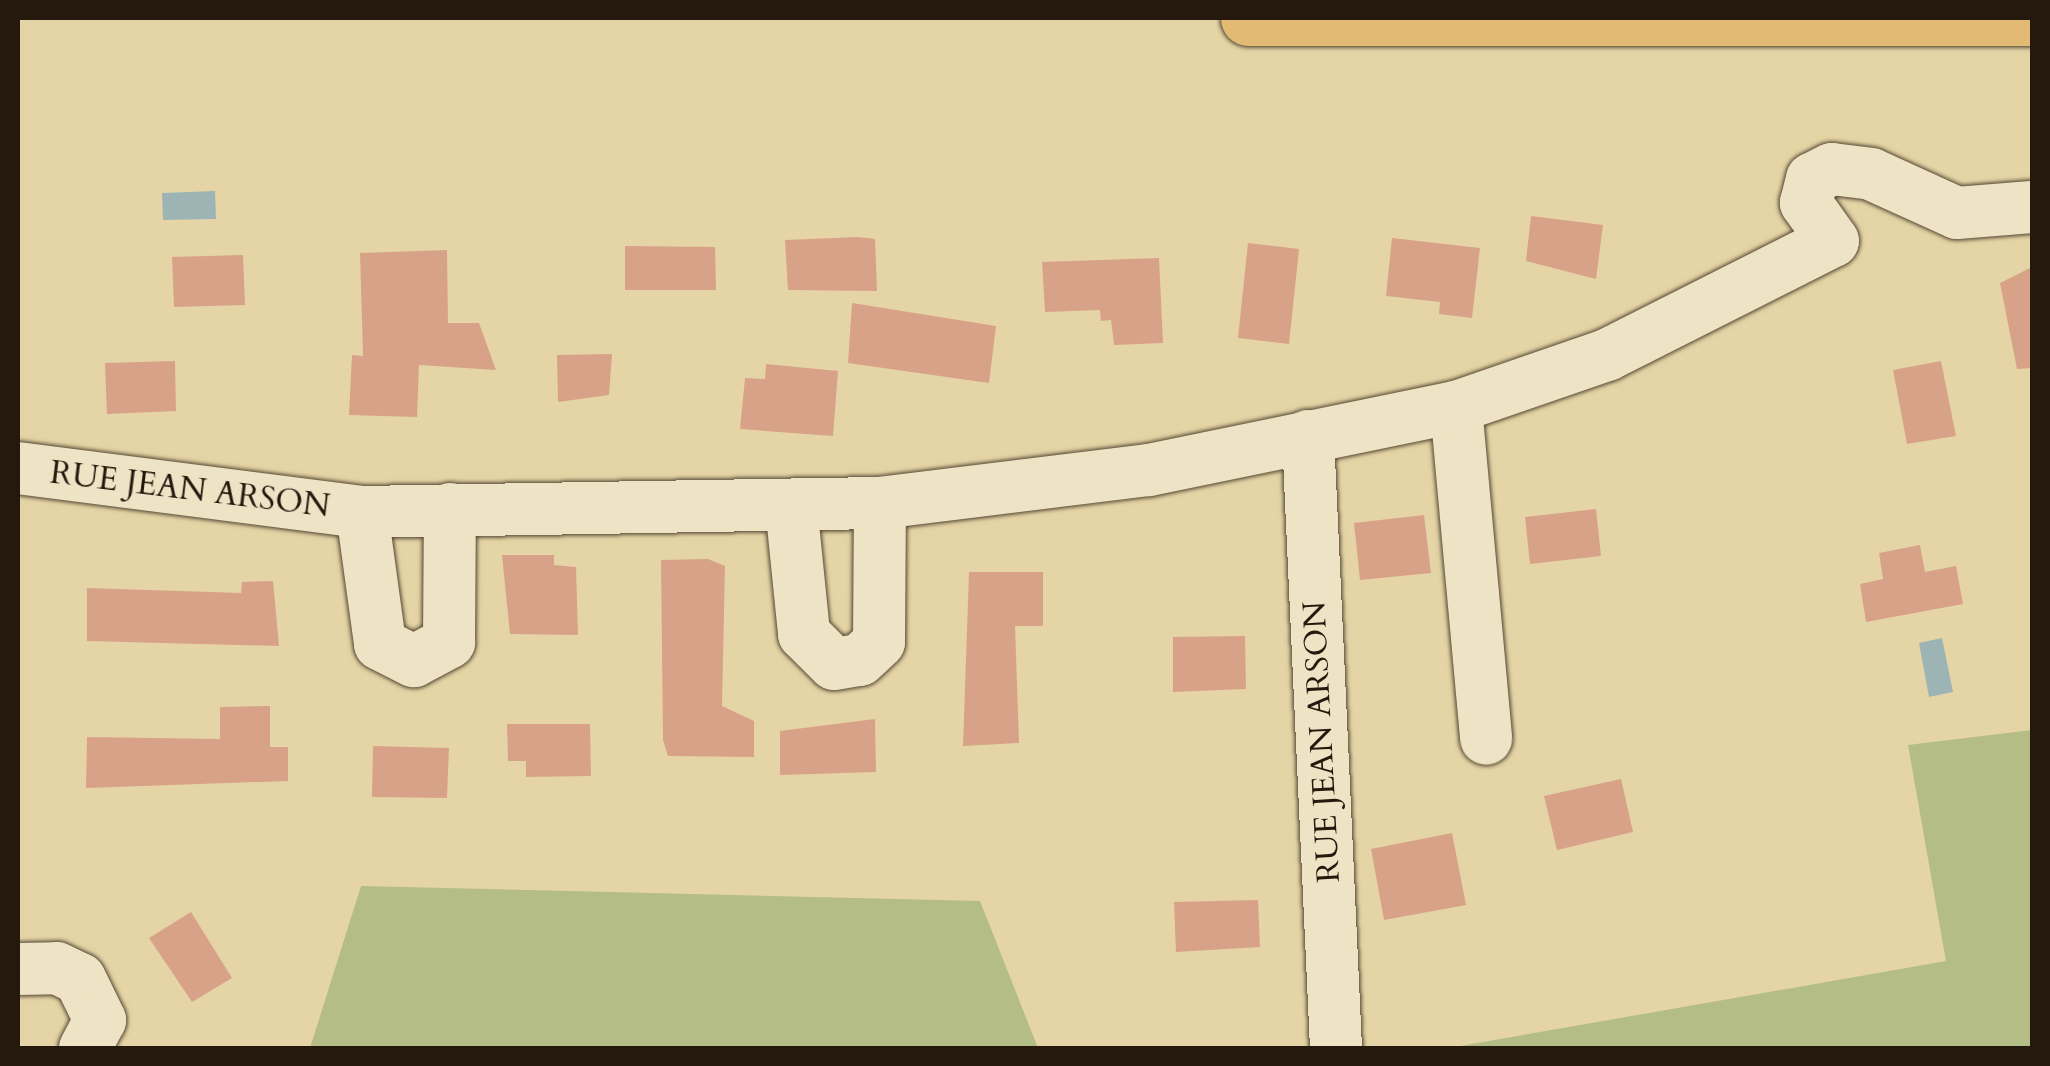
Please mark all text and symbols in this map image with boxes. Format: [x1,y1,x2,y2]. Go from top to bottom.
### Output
street label: RUE JEAN ARSON [48,454,332,526]
street label: RUE JEAN ARSON [1295,600,1349,884]

